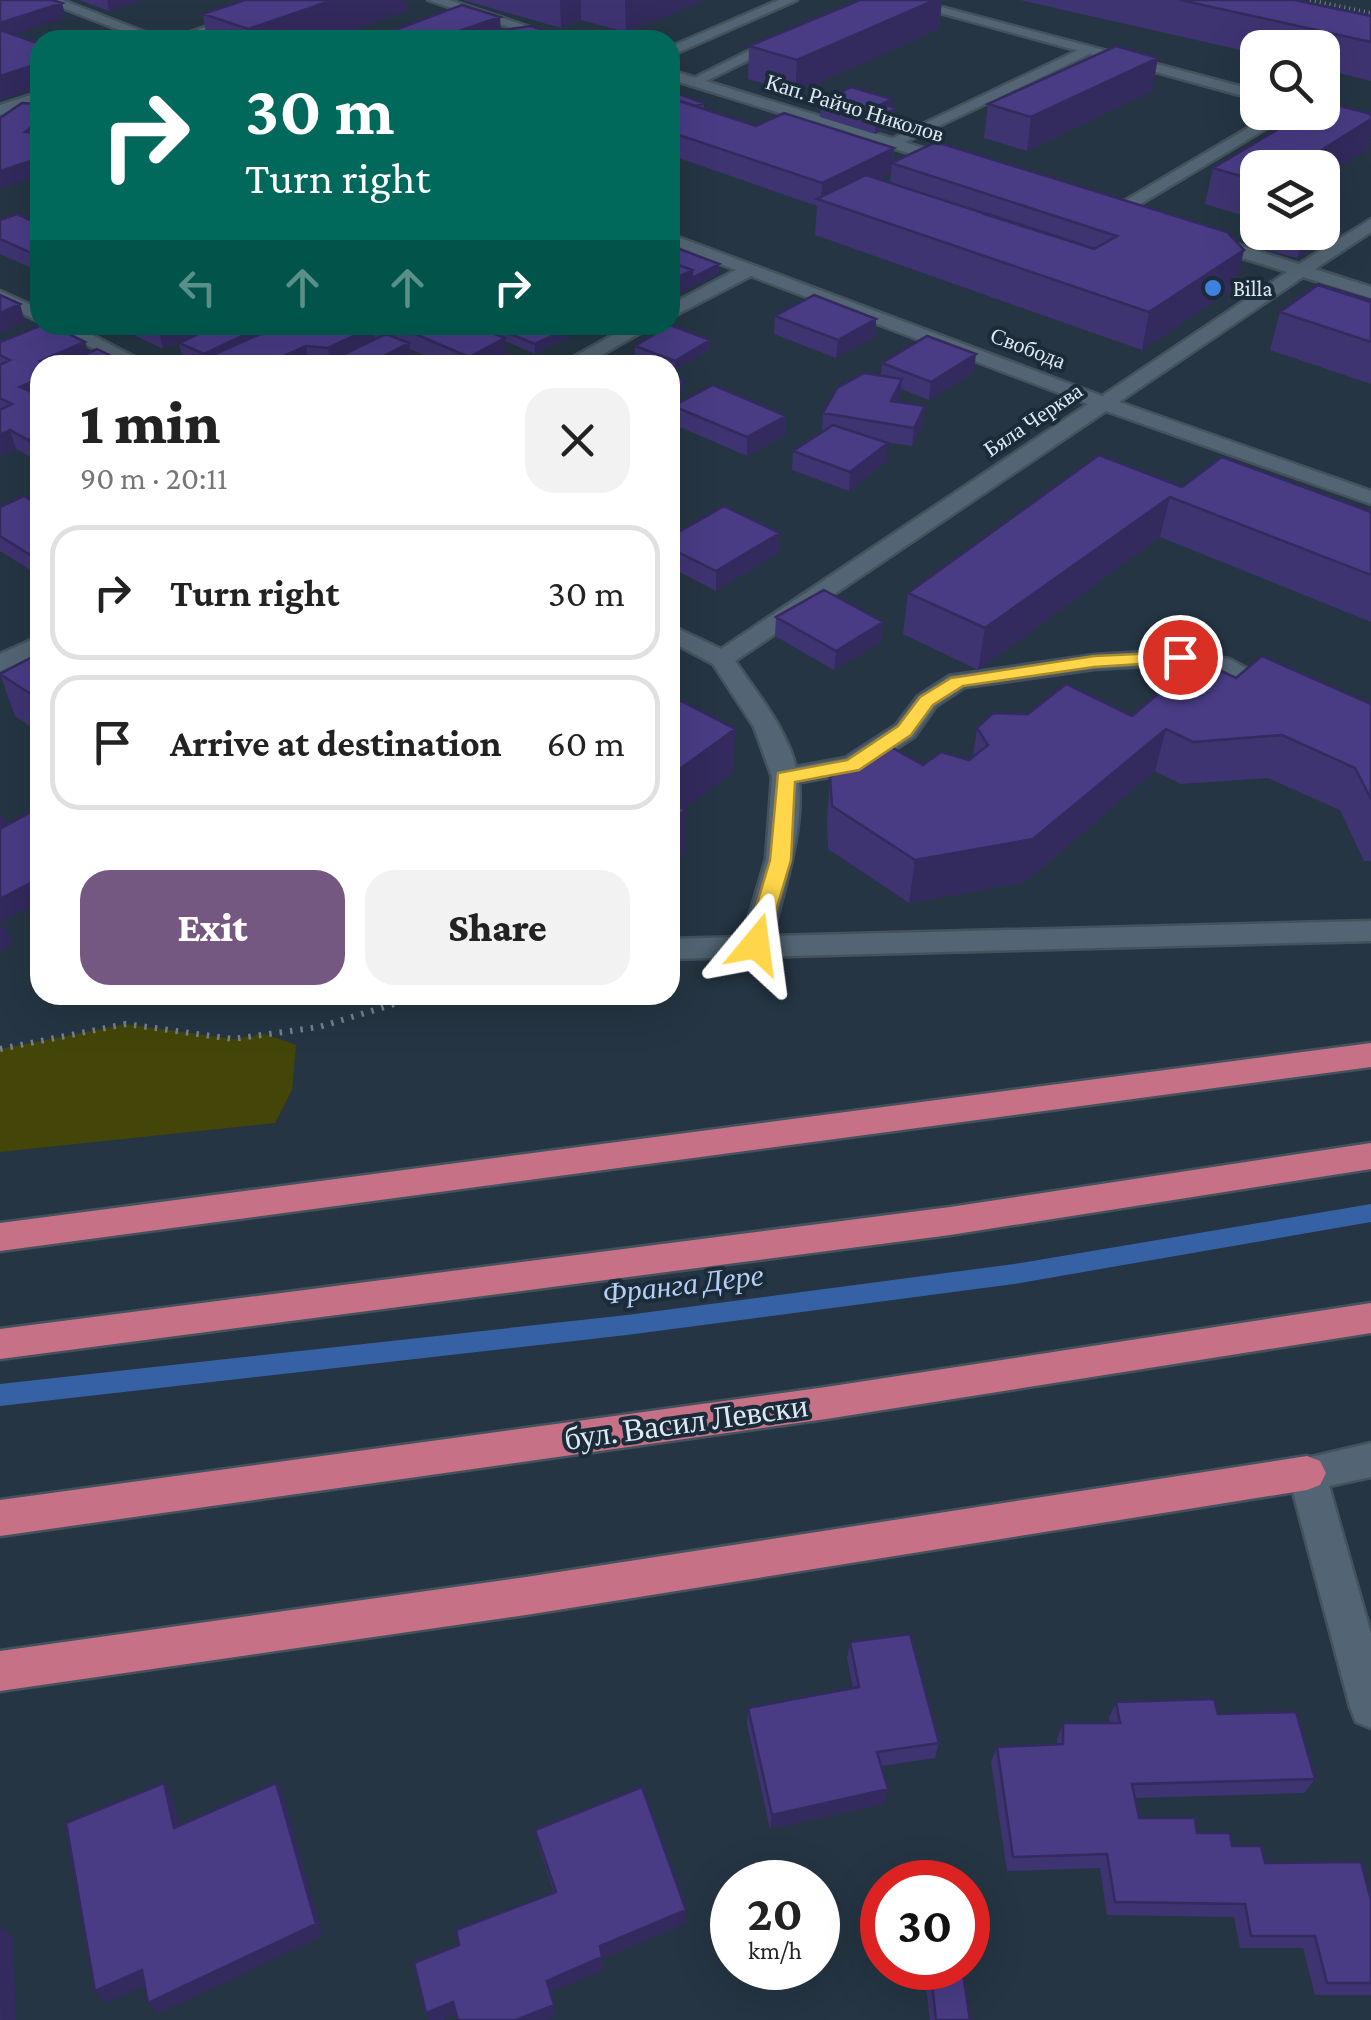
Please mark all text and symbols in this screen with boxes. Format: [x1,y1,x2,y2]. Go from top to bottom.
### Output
map controls [1240,30,1340,250]
button: search [1240,30,1340,130]
street label: Кап. Райчо Николов [763,69,947,147]
icon: right [80,70,210,200]
text: 30 m [245,71,394,149]
button: layers [1240,150,1340,250]
text: Turn right [245,153,430,203]
icon: left [170,260,225,315]
icon: ahead [275,260,330,315]
icon: ahead [380,260,435,315]
icon: right [485,260,540,315]
place label: Billa [1233,276,1273,301]
marker: Billa [1202,277,1224,299]
street label: Свобода [987,322,1069,374]
street label: Бяла Черква [979,378,1087,462]
button: close [525,388,630,493]
text: 1 min [80,389,220,456]
text: 90 m · 20:11 [80,460,228,496]
icon: right [85,565,140,620]
text: Turn right [170,572,339,614]
text: 30 m [548,572,625,614]
pin [1138,615,1223,700]
icon: arrive [1153,630,1208,685]
icon: arrive [85,715,140,770]
text: Arrive at destination [170,722,502,764]
text: 60 m [547,722,625,764]
button: Exit [80,870,345,985]
button: Share [365,870,630,985]
position arrow [704,892,808,996]
water label: Франга Дере [601,1258,765,1310]
street label: бул. Васил Левски [562,1387,810,1457]
speed limit sign: 30 [860,1860,990,1990]
text: 20 [747,1885,803,1941]
text: km/h [748,1937,802,1964]

